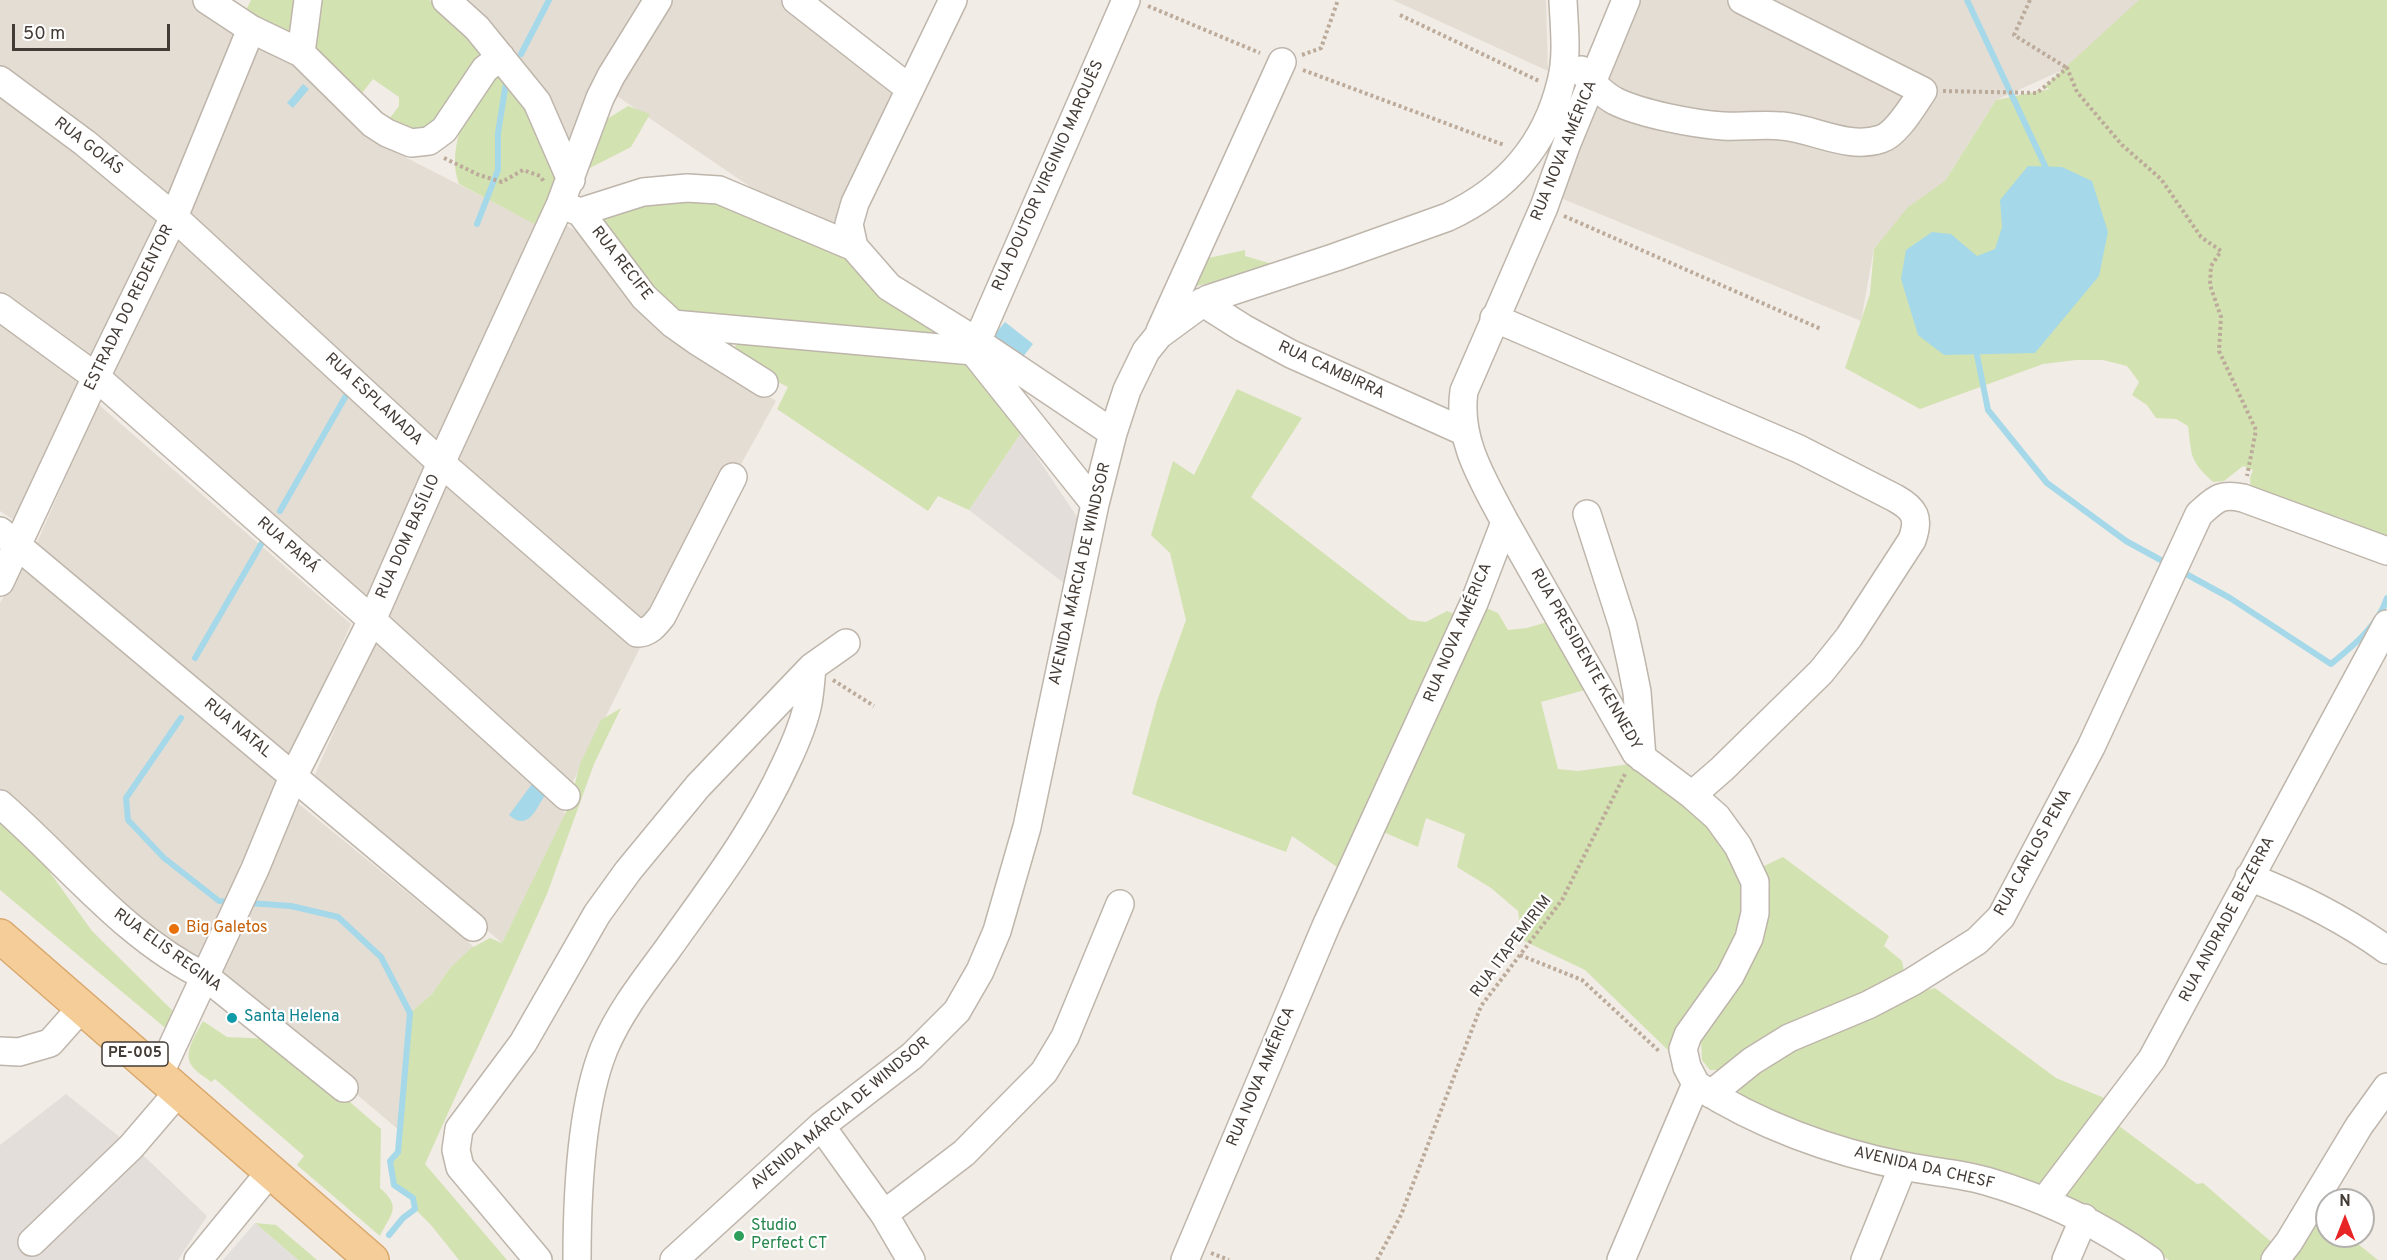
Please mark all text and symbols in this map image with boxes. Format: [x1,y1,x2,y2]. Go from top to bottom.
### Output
scale bar [15,12,172,50]
text: 50 m [23,23,65,46]
street label: RUA DOUTOR VIRGINIO MARQUÊS [989,57,1109,295]
street label: RUA NOVA AMÉRICA [1528,78,1602,224]
street label: RUA GOIÁS [50,114,126,180]
street label: ESTRADA DO REDENTOR [81,222,179,394]
street label: RUA RECIFE [586,223,656,305]
street label: RUA CAMBIRRA [1275,338,1387,404]
street label: RUA ESPLANADA [320,350,426,450]
street label: AVENIDA MÁRCIA DE WINDSOR [1046,461,1116,687]
street label: RUA DOM BASÍLIO [373,472,445,602]
street label: RUA PARÁ [252,514,322,578]
street label: RUA NOVA AMÉRICA [1421,560,1497,706]
street label: RUA PRESIDENTE KENNEDY [1525,566,1645,754]
street label: RUA NATAL [199,695,275,763]
street label: RUA CARLOS PENA [1991,786,2077,920]
street label: RUA ANDRADE BEZERRA [2176,834,2280,1006]
street label: RUA ITAPEMIRIM [1467,892,1557,1002]
street label: RUA ELIS REGINA [109,905,225,997]
place label: Big Galetos [186,919,268,939]
marker: Big Galetos [167,922,181,936]
street label: RUA NOVA AMÉRICA [1224,1004,1300,1150]
place label: Santa Helena [244,1008,339,1028]
marker: Santa Helena [225,1011,239,1025]
street label: AVENIDA MÁRCIA DE WINDSOR [747,1033,935,1195]
road number: PE-005 [102,1042,168,1066]
street label: AVENIDA DA CHESF [1852,1143,1996,1195]
north arrow [2315,1188,2375,1248]
text: N [2339,1192,2351,1212]
place label: Studio Perfect CT [751,1217,827,1255]
marker: Studio Perfect CT [732,1229,746,1243]

